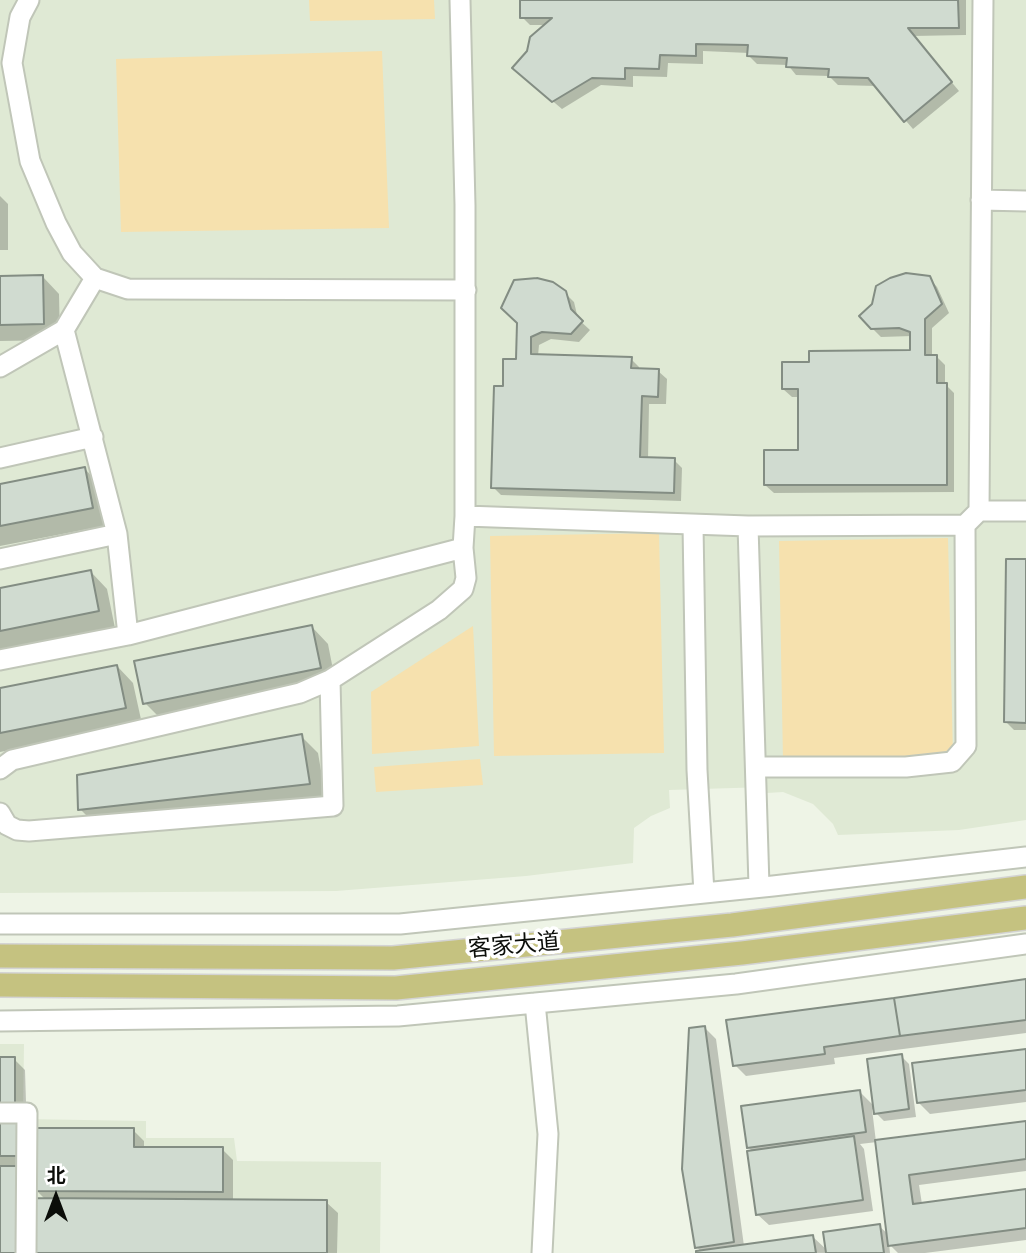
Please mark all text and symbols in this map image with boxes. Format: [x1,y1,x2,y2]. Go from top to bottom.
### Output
street label: 客家大道 [467,928,561,964]
north arrow [21,1162,91,1232]
text: 北 [46,1164,66,1187]

